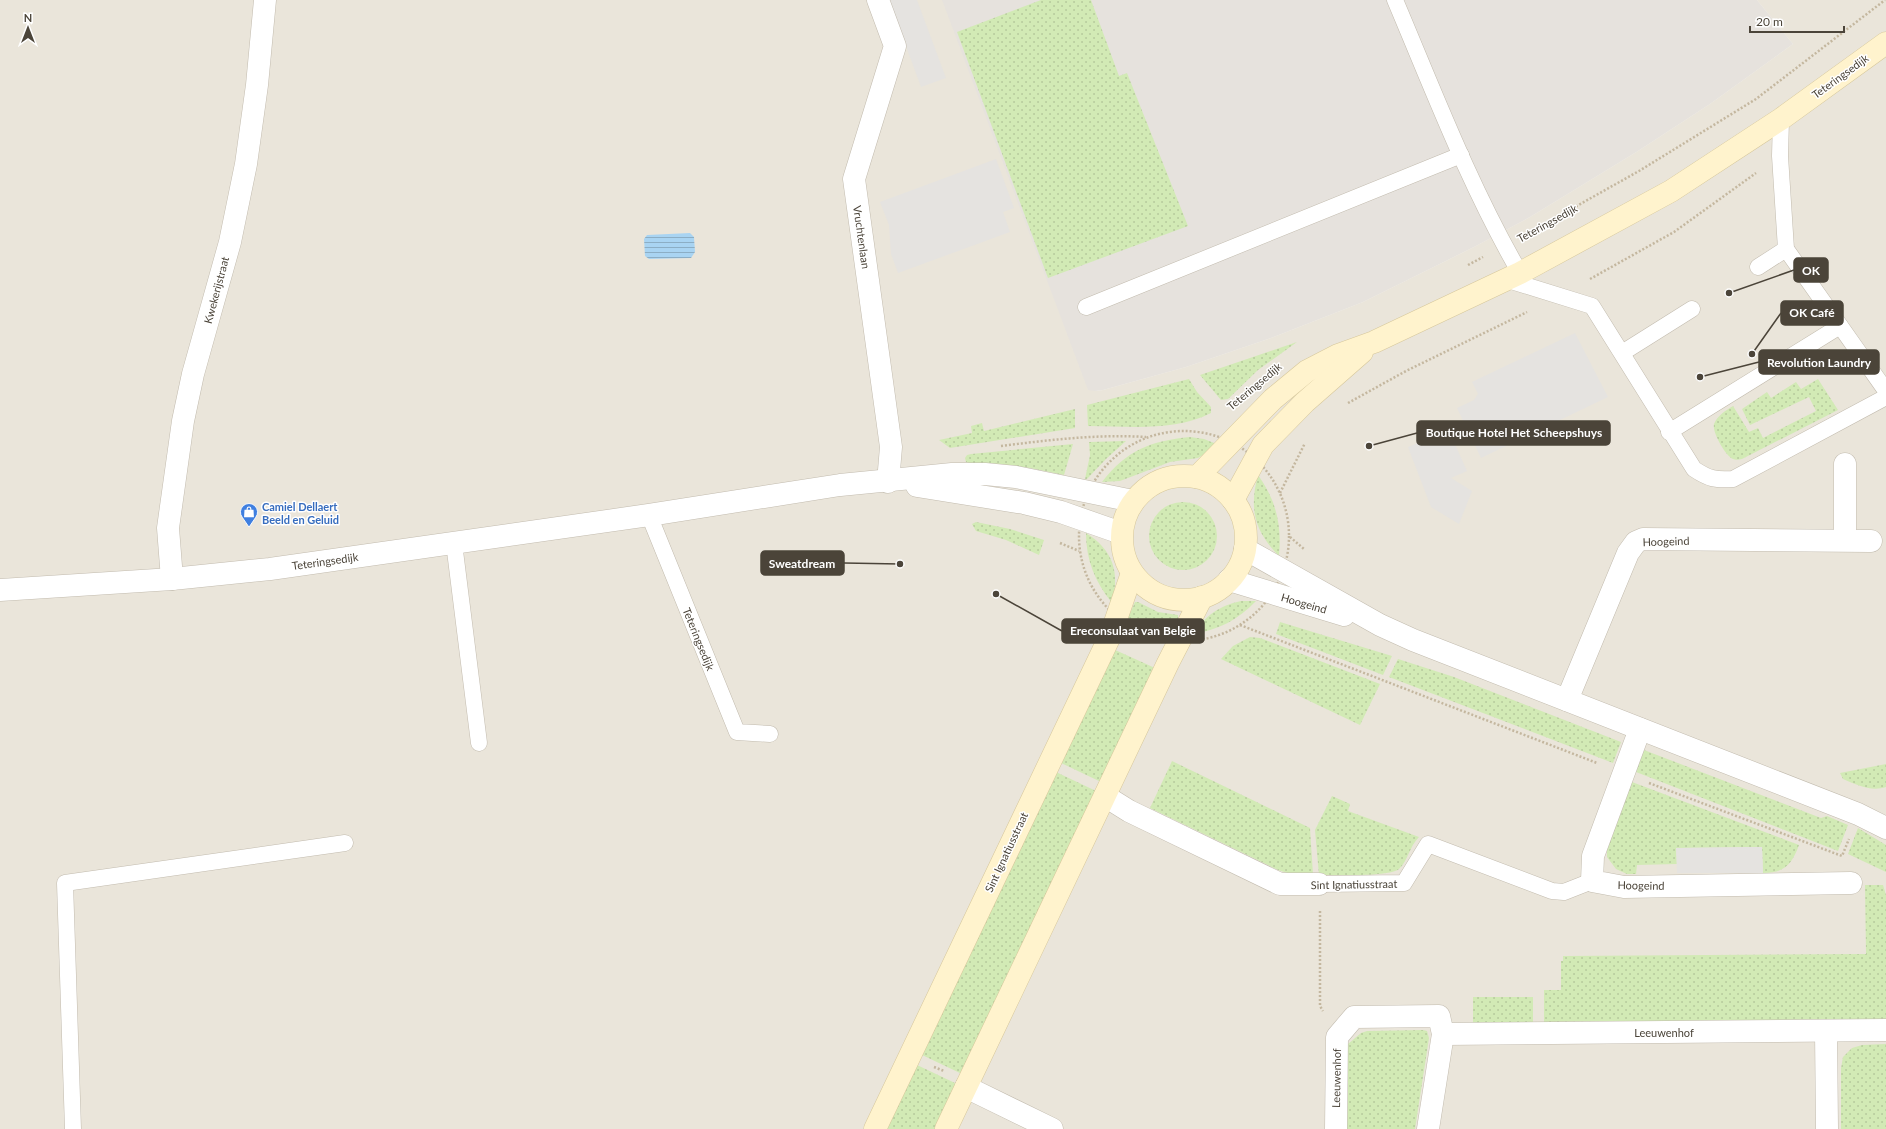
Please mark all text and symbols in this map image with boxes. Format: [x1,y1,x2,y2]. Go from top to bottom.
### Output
north arrow [8,8,48,48]
scale bar [1750,8,1844,34]
text: N [24,11,32,24]
text: 20 m [1756,14,1783,29]
street label: Teteringsedijk [1809,51,1871,101]
street label: Teteringsedijk [1515,201,1580,245]
street label: Vruchtenlaan [851,204,873,270]
street label: Kwekerijstraat [201,255,231,325]
callout: OK [1794,258,1828,282]
text: OK [1802,263,1821,278]
callout: OK Café [1781,301,1843,325]
text: OK Café [1789,305,1835,320]
callout: Revolution Laundry [1759,350,1879,374]
text: Revolution Laundry [1767,355,1872,370]
street label: Teteringsedijk [1224,359,1284,412]
callout: Boutique Hotel Het Scheepshuys [1417,421,1610,445]
text: Boutique Hotel Het Scheepshuys [1426,425,1602,440]
place label: Camiel Dellaert Beeld en Geluid [262,500,339,526]
shop icon: Camiel Dellaert Beeld en Geluid [239,502,259,527]
street label: Hoogeind [1642,534,1690,548]
street label: Teteringsedijk [291,550,359,572]
callout: Sweatdream [761,551,844,575]
text: Sweatdream [769,556,835,571]
street label: Hoogeind [1280,590,1328,616]
street label: Teteringsedijk [680,606,718,673]
callout: Ereconsulaat van Belgie [1062,619,1204,643]
text: Ereconsulaat van Belgie [1070,623,1197,638]
street label: Sint Ignatiusstraat [982,810,1030,894]
street label: Sint Ignatiusstraat [1311,877,1397,891]
street label: Hoogeind [1617,878,1665,892]
street label: Leeuwenhof [1634,1026,1694,1039]
street label: Leeuwenhof [1329,1048,1343,1108]

